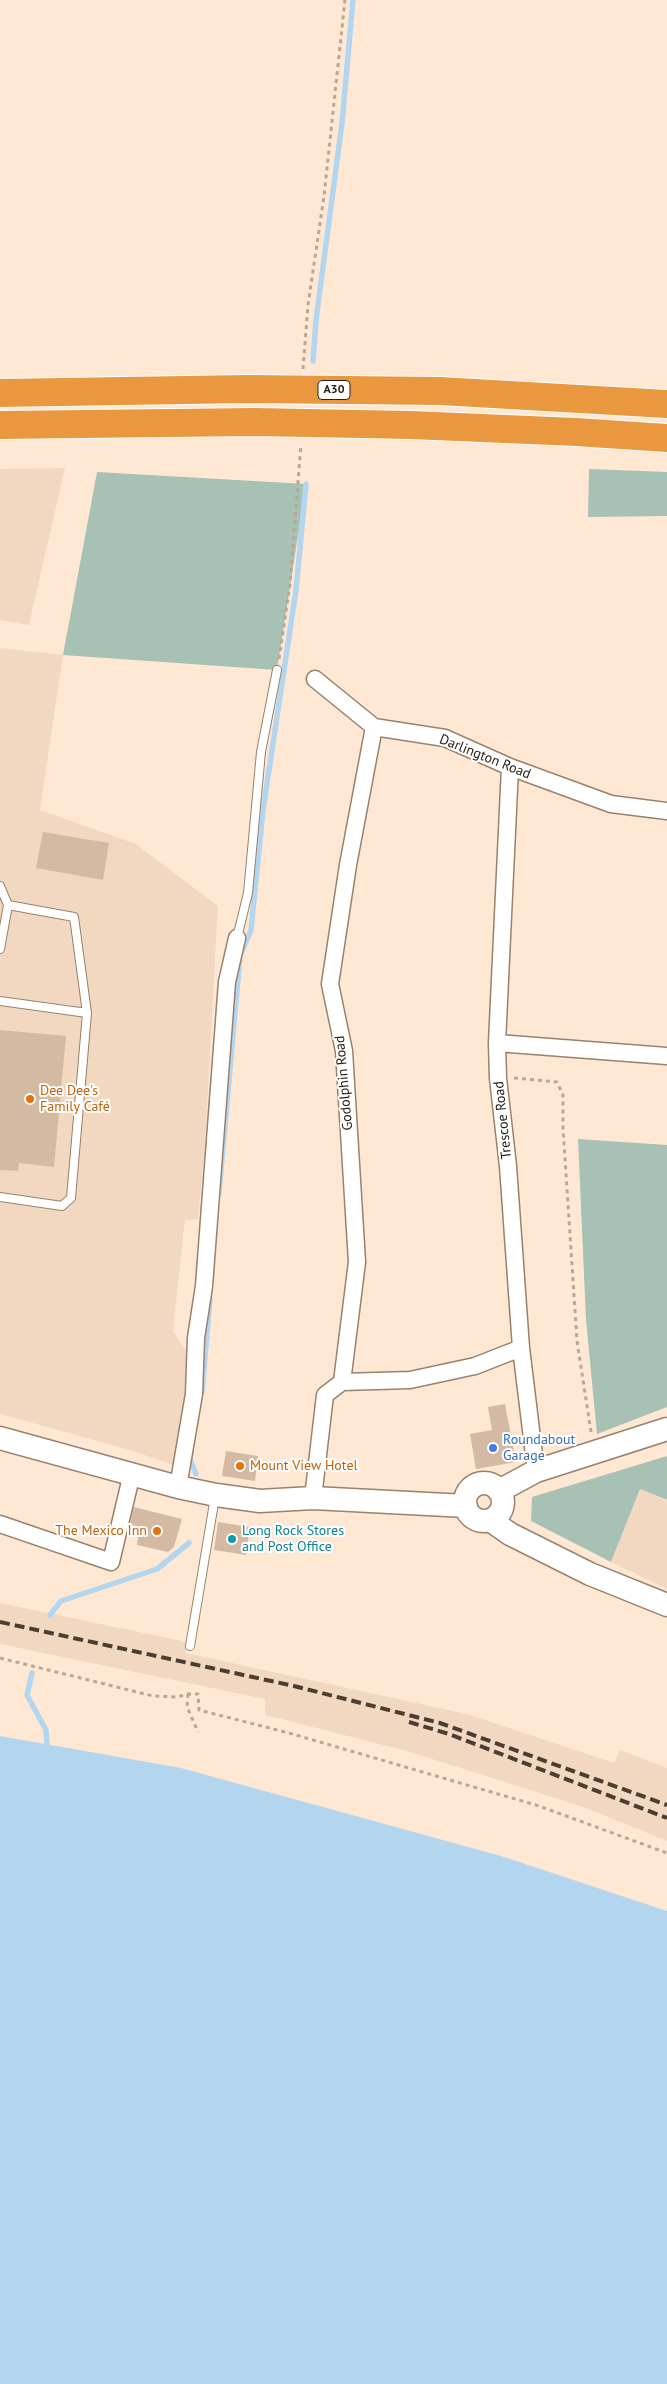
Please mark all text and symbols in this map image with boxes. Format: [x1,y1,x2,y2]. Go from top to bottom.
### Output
road number: A30 [318,380,350,400]
street label: Darlington Road [437,731,533,783]
street label: Godolphin Road [331,1035,357,1131]
street label: Trescoe Road [491,1080,515,1160]
place label: Dee Dee's Family Café [40,1083,110,1116]
marker: Dee Dee's Family Café [24,1093,36,1105]
place label: Roundabout Garage [503,1432,575,1464]
marker: Roundabout Garage [487,1442,499,1454]
place label: Mount View Hotel [250,1458,358,1474]
marker: Mount View Hotel [234,1460,246,1472]
place label: The Mexico Inn [55,1523,147,1539]
place label: Long Rock Stores and Post Office [242,1523,344,1555]
marker: The Mexico Inn [151,1525,163,1537]
marker: Long Rock Stores and Post Office [226,1533,238,1545]

